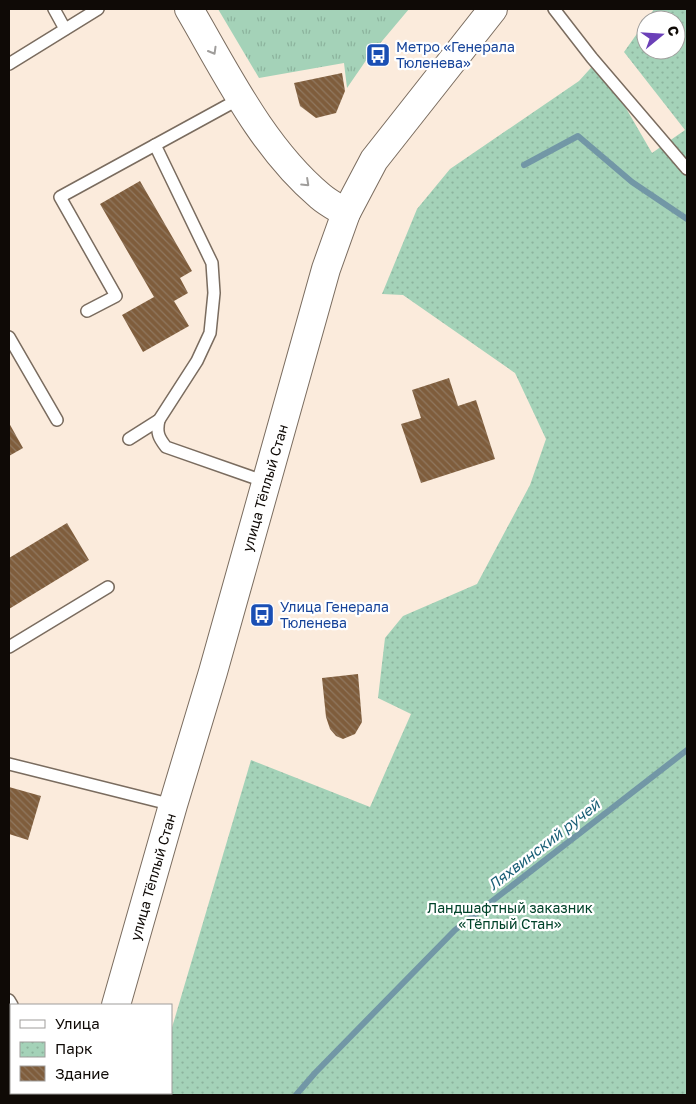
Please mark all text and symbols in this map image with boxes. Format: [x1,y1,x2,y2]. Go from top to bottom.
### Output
north arrow [636,10,686,60]
text: С [664,23,683,38]
place label: Метро «Генерала Тюленева» [396,38,515,71]
bus stop icon: Метро «Генерала Тюленева» [365,42,391,68]
one-way arrow [207,45,217,54]
one-way arrow [301,177,310,186]
street label: улица Тёплый Стан [238,422,291,554]
place label: Улица Генерала Тюленева [280,598,389,631]
bus stop icon: Улица Генерала Тюленева [249,602,275,628]
water label: Ляхвинский ручей [484,794,604,894]
street label: улица Тёплый Стан [126,811,179,943]
park label: Ландшафтный заказник «Тёплый Стан» [427,899,593,932]
legend [10,1004,172,1094]
text: Улица [55,1014,100,1032]
text: Парк [55,1039,93,1057]
text: Здание [55,1064,109,1082]

